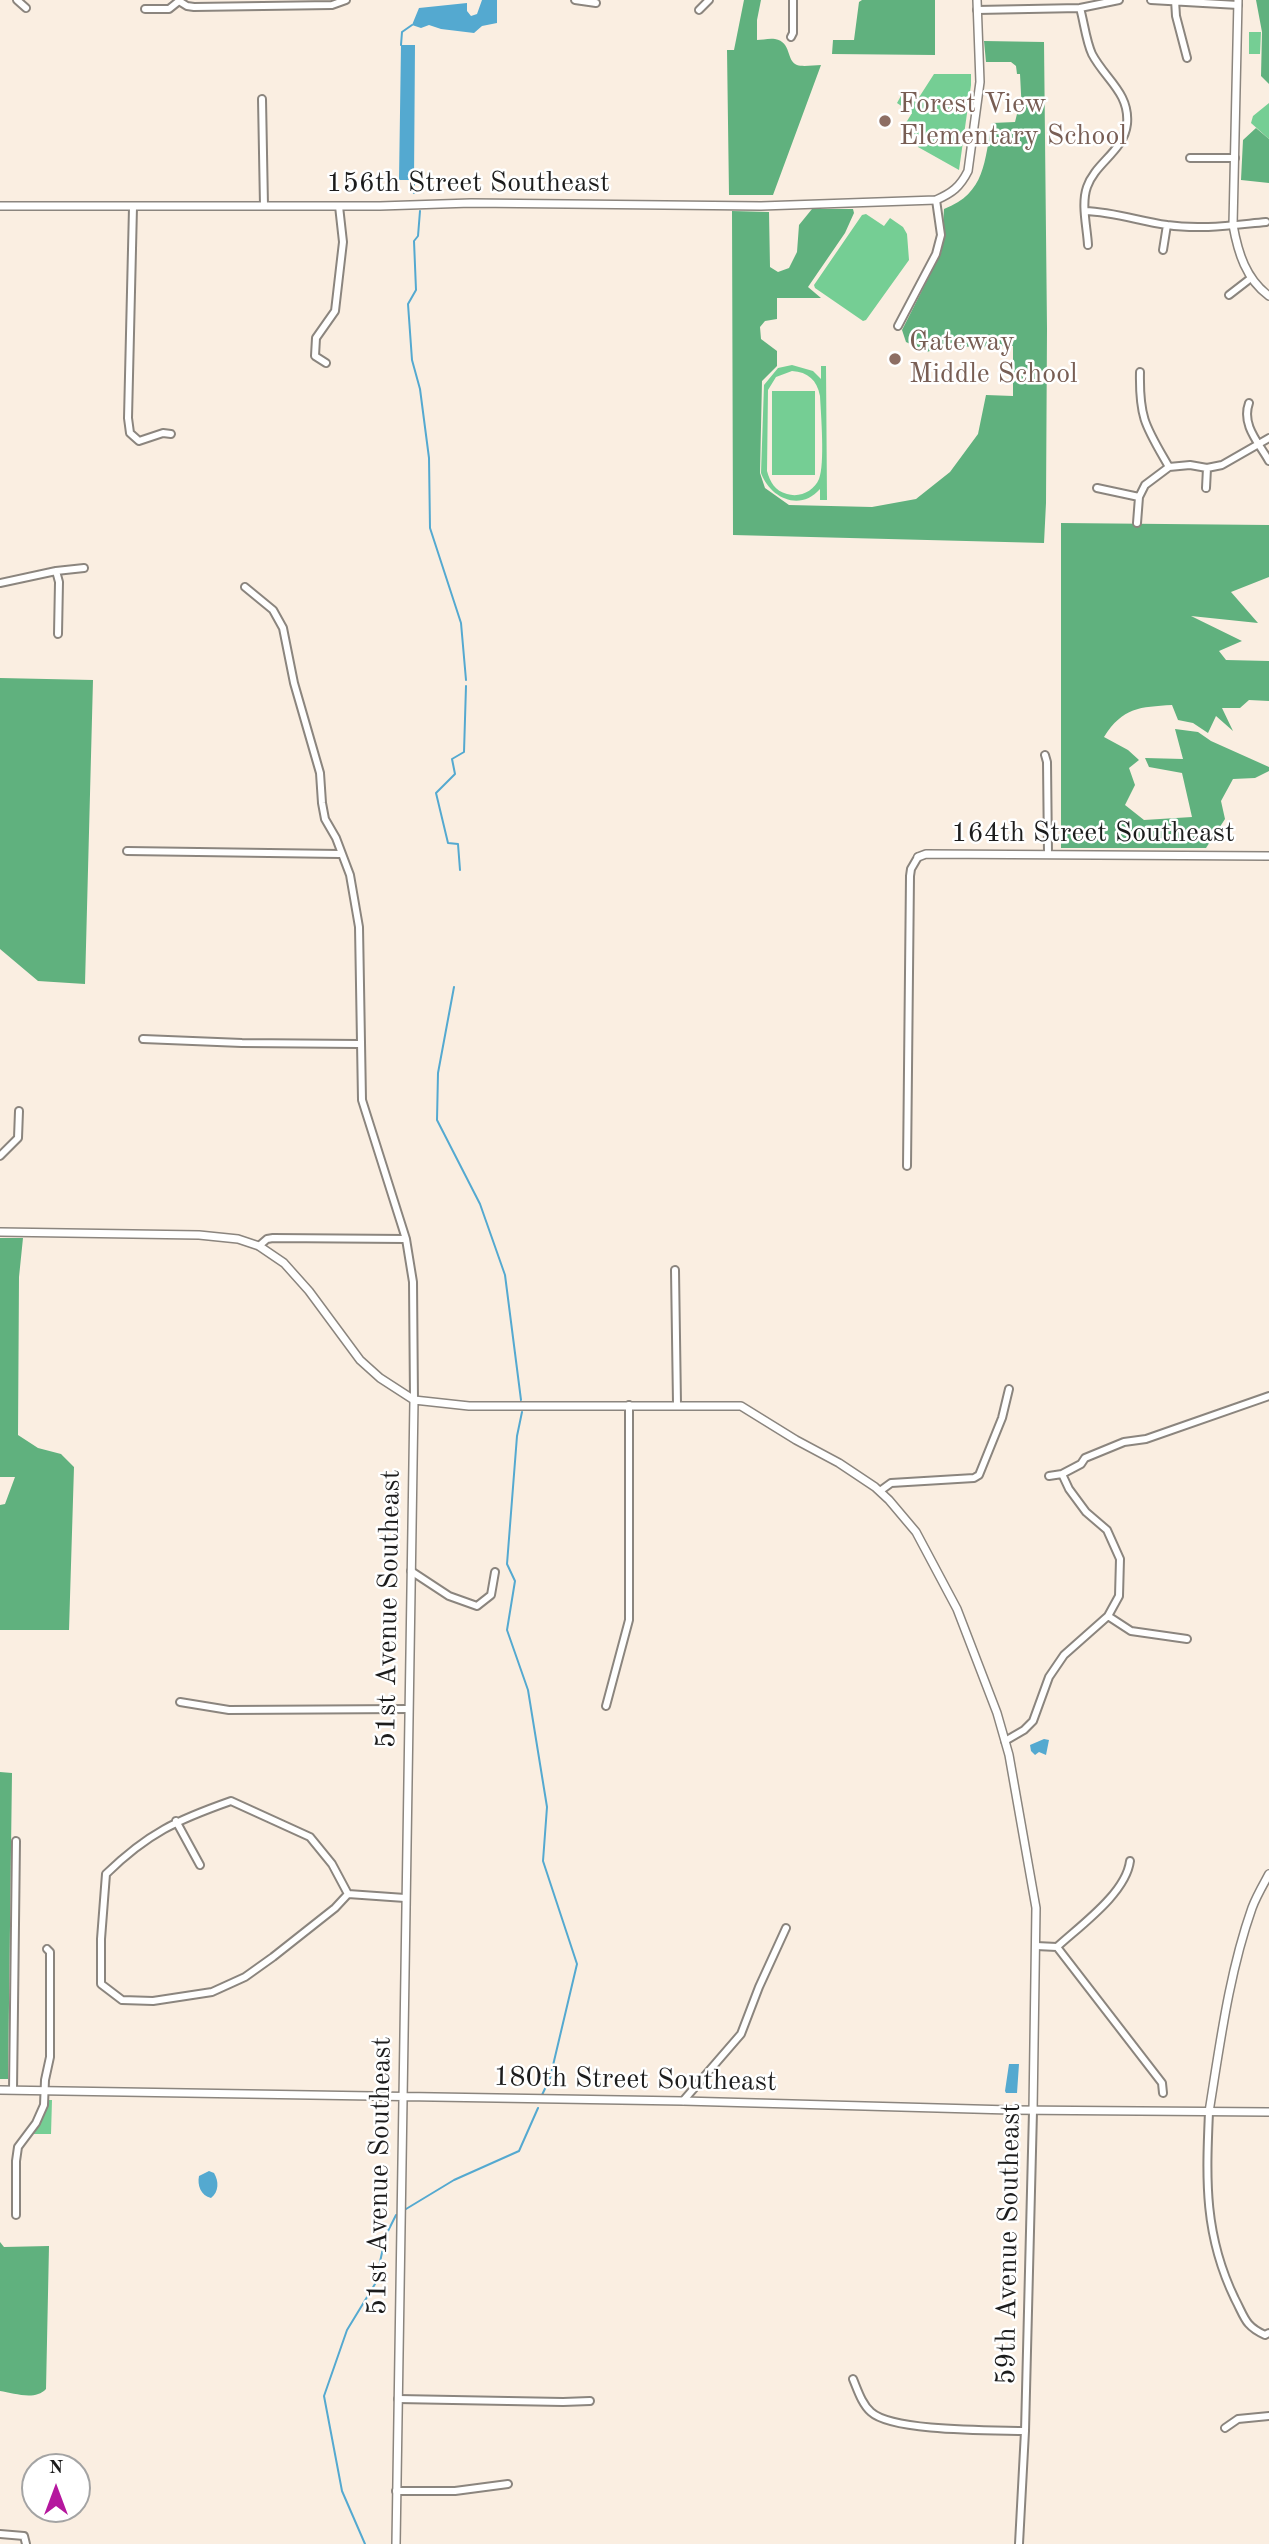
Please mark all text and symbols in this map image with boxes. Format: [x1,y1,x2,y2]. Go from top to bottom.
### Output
place label: Forest View Elementary School [899,88,1127,154]
marker: Forest View Elementary School [877,113,893,129]
street label: 156th Street Southeast [326,167,610,201]
place label: Gateway Middle School [909,326,1078,392]
marker: Gateway Middle School [887,351,903,367]
street label: 164th Street Southeast [951,817,1235,851]
street label: 51st Avenue Southeast [370,1469,408,1749]
street label: 51st Avenue Southeast [361,2036,399,2316]
street label: 180th Street Southeast [493,2061,777,2099]
street label: 59th Avenue Southeast [990,2103,1028,2385]
north arrow [21,2453,91,2523]
text: N [49,2459,63,2478]

